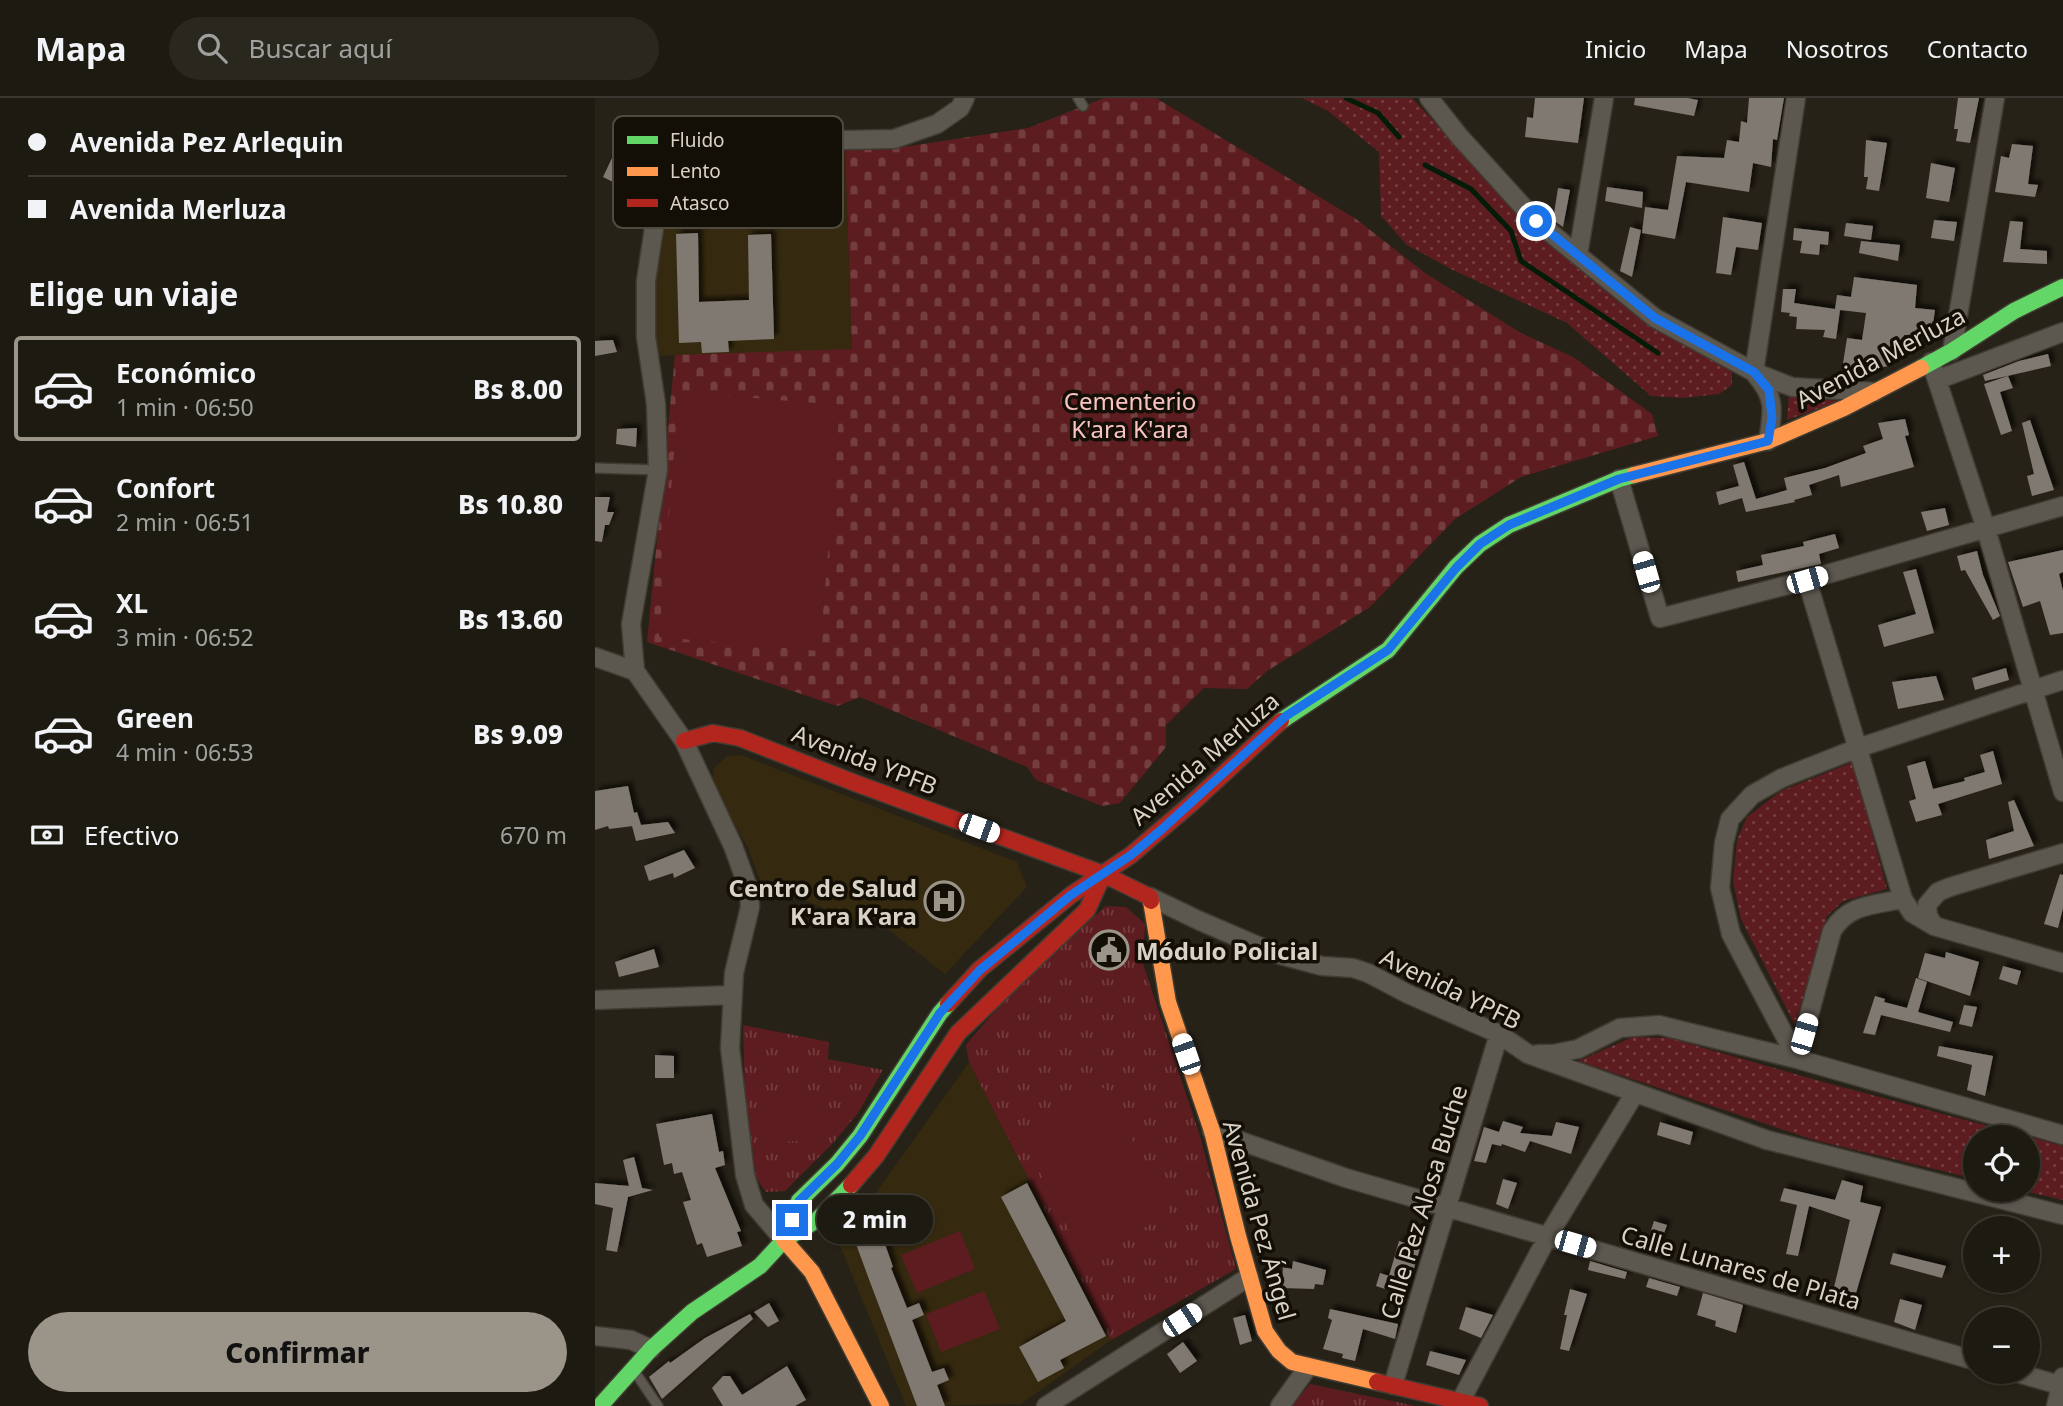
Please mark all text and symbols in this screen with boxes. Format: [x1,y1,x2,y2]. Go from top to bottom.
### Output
search box [169,17,659,80]
text: Mapa [35,26,127,71]
icon: search [193,29,231,67]
text: Buscar aquí [249,30,392,66]
text: Inicio [1585,32,1646,65]
text: Mapa [1684,32,1748,65]
text: Nosotros [1786,32,1889,65]
text: Contacto [1927,32,2028,65]
legend [613,116,843,228]
text: Avenida Pez Arlequin [70,124,344,160]
text: Fluido [670,127,725,153]
text: Lento [670,158,721,184]
text: Atasco [670,190,729,216]
text: Avenida Merluza [70,191,287,227]
route start [1520,205,1552,237]
text: Elige un viaje [28,272,238,315]
street label: Avenida Merluza [1789,298,1971,416]
text: Económico [116,355,256,391]
icon: car [32,357,95,420]
text: Bs 8.00 [473,371,563,407]
park label: Cementerio K'ara K'ara [1064,384,1196,445]
text: 1 min · 06:50 [116,391,254,423]
text: Confort [116,470,215,506]
icon: car [32,472,95,535]
text: Bs 10.80 [458,486,563,522]
text: 2 min · 06:51 [116,506,254,538]
car [1631,549,1662,595]
car [1784,564,1831,596]
text: XL [116,585,148,621]
icon: car [32,587,95,650]
text: Bs 13.60 [458,601,563,637]
text: 3 min · 06:52 [116,621,254,653]
street label: Avenida Merluza [1122,684,1286,832]
text: Green [116,700,194,736]
icon: car [32,702,95,765]
text: Bs 9.09 [473,716,563,752]
street label: Avenida YPFB [788,716,942,802]
text: 4 min · 06:53 [116,736,254,768]
car [956,811,1003,845]
icon: cash [28,816,66,854]
text: Efectivo [84,817,180,853]
text: 670 m [500,819,567,851]
place label: Centro de Salud K'ara K'ara [729,871,917,932]
hospital icon: Centro de Salud K'ara K'ara [923,880,965,922]
public building icon: Módulo Policial [1088,929,1130,971]
place label: Módulo Policial [1136,934,1318,967]
street label: Avenida YPFB [1375,940,1527,1036]
car [1789,1011,1820,1057]
car [1170,1031,1203,1077]
street label: Calle Pez Alosa Buche [1372,1081,1474,1323]
street label: Avenida Pez Ángel [1216,1116,1304,1324]
map controls [1963,1125,2040,1384]
button: locate [1963,1125,2040,1202]
callout: 2 min [817,1196,932,1244]
text: 2 min [843,1203,907,1235]
route end [776,1204,808,1236]
button: + [1963,1216,2040,1293]
street label: Calle Lunares de Plata [1617,1217,1865,1317]
car [1552,1228,1599,1260]
car [1159,1300,1206,1340]
button: − [1963,1307,2040,1384]
button: Confirmar [28,1312,567,1392]

